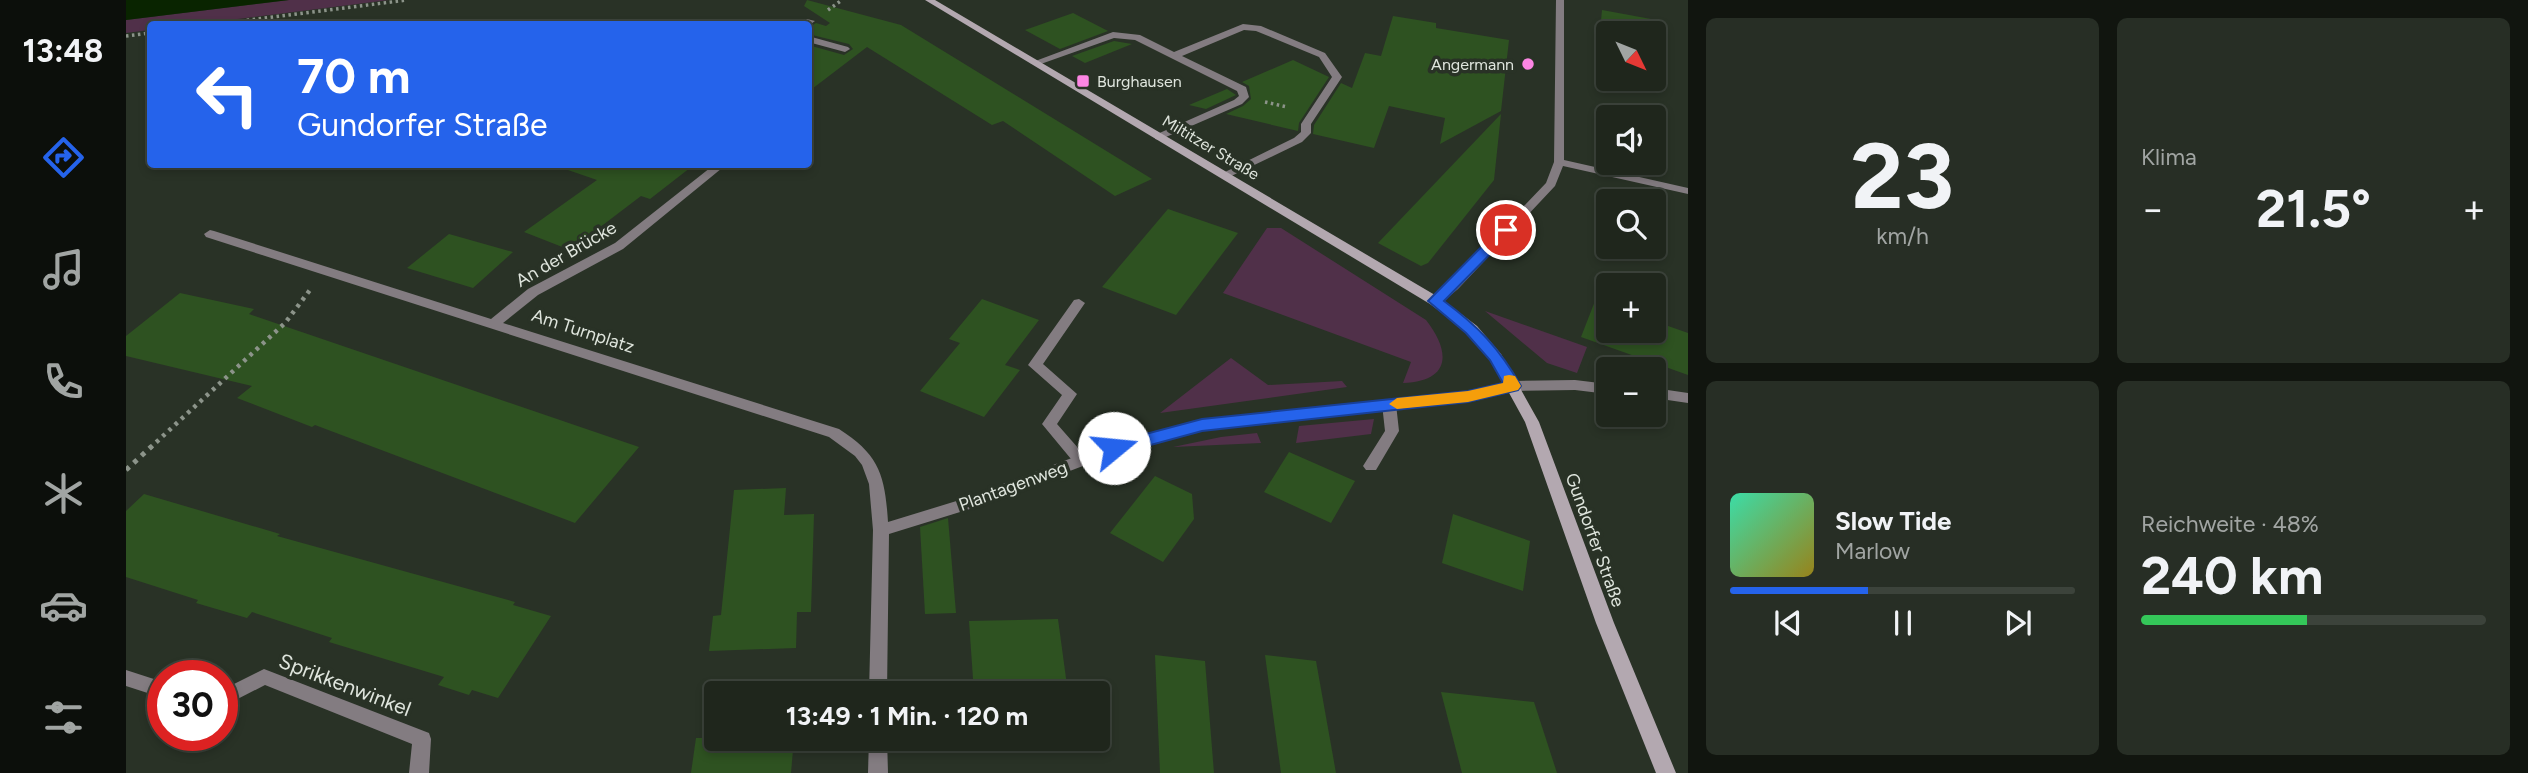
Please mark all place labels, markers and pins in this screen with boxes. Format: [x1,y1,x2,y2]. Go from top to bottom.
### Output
place label: Angermann [1431,55,1514,74]
marker: Angermann [1520,56,1536,72]
place label: Burghausen [1097,72,1182,91]
marker: Burghausen [1075,73,1091,89]
pin [1476,200,1536,260]

